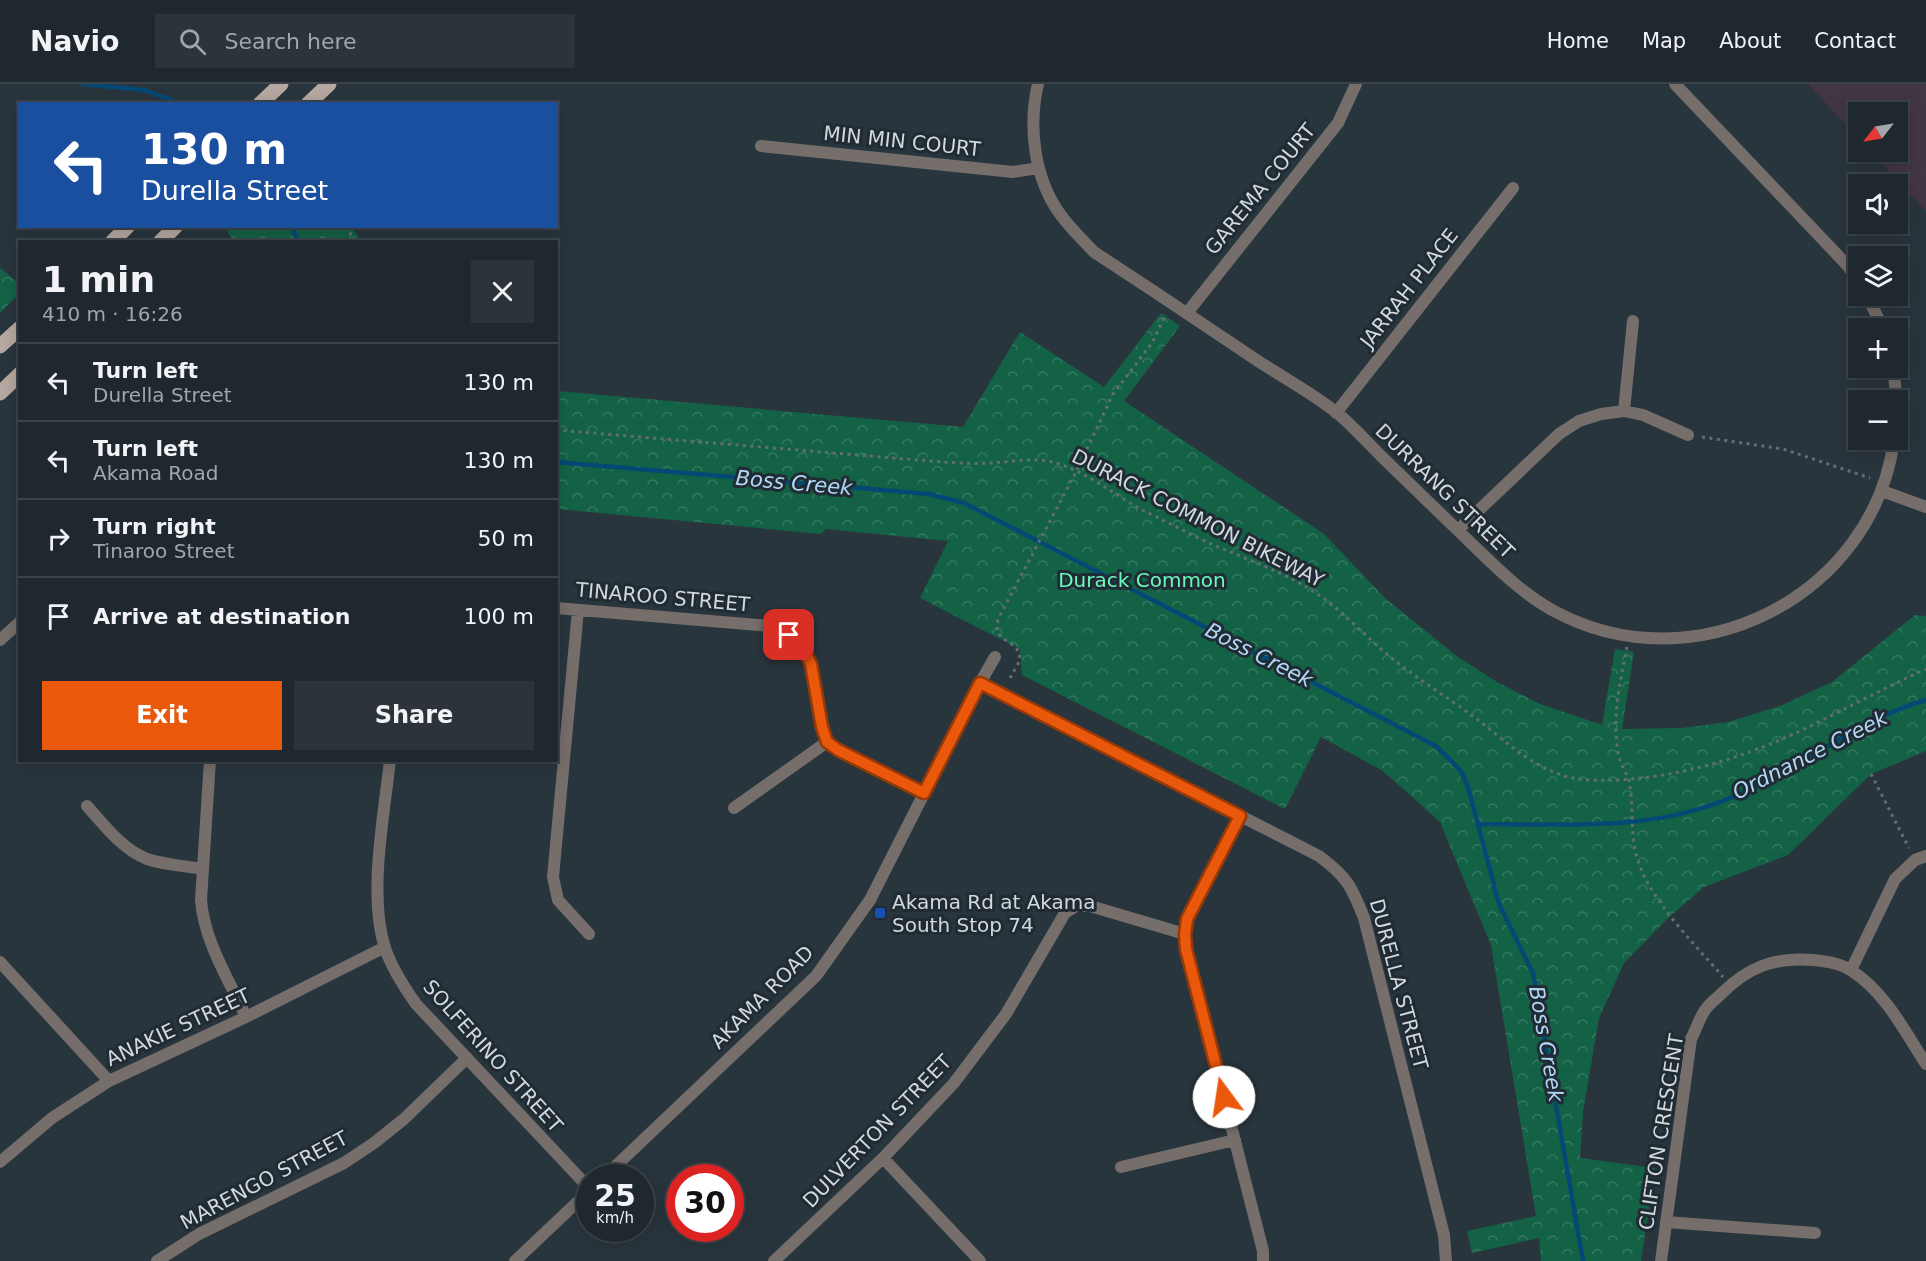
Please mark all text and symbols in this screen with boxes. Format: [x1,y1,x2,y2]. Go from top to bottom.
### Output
search box [155,14,575,68]
text: Navio [30,25,119,58]
icon: search [176,25,209,58]
text: Search here [224,29,357,54]
text: Home [1547,29,1609,53]
text: Map [1642,29,1686,53]
text: About [1719,29,1781,53]
text: Contact [1814,29,1896,53]
north arrow [1848,102,1908,162]
map controls [1848,102,1908,450]
street label: GAREMA COURT [1200,118,1321,260]
street label: MIN MIN COURT [822,121,983,161]
text: 130 m [141,125,287,174]
icon: left [42,126,120,204]
button: sound [1848,174,1908,234]
text: Durella Street [141,175,328,206]
street label: JARRAH PLACE [1354,224,1463,354]
button: layers [1848,246,1908,306]
text: 1 min [42,259,155,300]
button: close [471,260,534,323]
text: 410 m · 16:26 [42,302,183,326]
button: + [1848,318,1908,378]
text: Turn left [93,358,198,383]
icon: left [42,366,75,399]
text: 130 m [464,370,534,395]
text: Durella Street [93,383,232,407]
button: − [1848,390,1908,450]
street label: DURRANG STREET [1371,419,1520,564]
text: Turn left [93,436,198,461]
icon: left [42,444,75,477]
street label: DURACK COMMON BIKEWAY [1068,444,1329,593]
text: 130 m [464,448,534,473]
text: Akama Road [93,461,218,485]
water label: Boss Creek [735,466,854,500]
text: Turn right [93,514,216,539]
icon: right [42,522,75,555]
text: 50 m [478,526,534,551]
text: Tinaroo Street [93,539,234,563]
park label: Durack Common [1058,568,1226,592]
street label: TINAROO STREET [574,577,752,617]
icon: arrive [42,600,75,633]
text: Arrive at destination [93,604,350,629]
text: 100 m [464,604,534,629]
pin [763,609,814,660]
icon: arrive [772,618,805,651]
water label: Boss Creek [1201,618,1317,693]
button: Exit [42,681,282,750]
button: Share [294,681,534,750]
water label: Ordnance Creek [1729,705,1892,804]
place label: Akama Rd at Akama South Stop 74 [892,890,1096,937]
street label: DURELLA STREET [1365,896,1434,1073]
marker: Akama Rd at Akama South Stop 74 [873,906,887,920]
street label: AKAMA ROAD [706,941,818,1053]
street label: SOLFERINO STREET [418,975,568,1138]
street label: ANAKIE STREET [102,983,255,1071]
water label: Boss Creek [1524,984,1568,1105]
street label: CLIFTON CRESCENT [1634,1031,1688,1232]
street label: DULVERTON STREET [798,1049,957,1212]
position arrow [1192,1065,1256,1129]
street label: MARENGO STREET [176,1125,353,1234]
speed limit sign: 30 [666,1164,744,1242]
text: 25 [594,1178,636,1213]
text: km/h [596,1209,634,1227]

